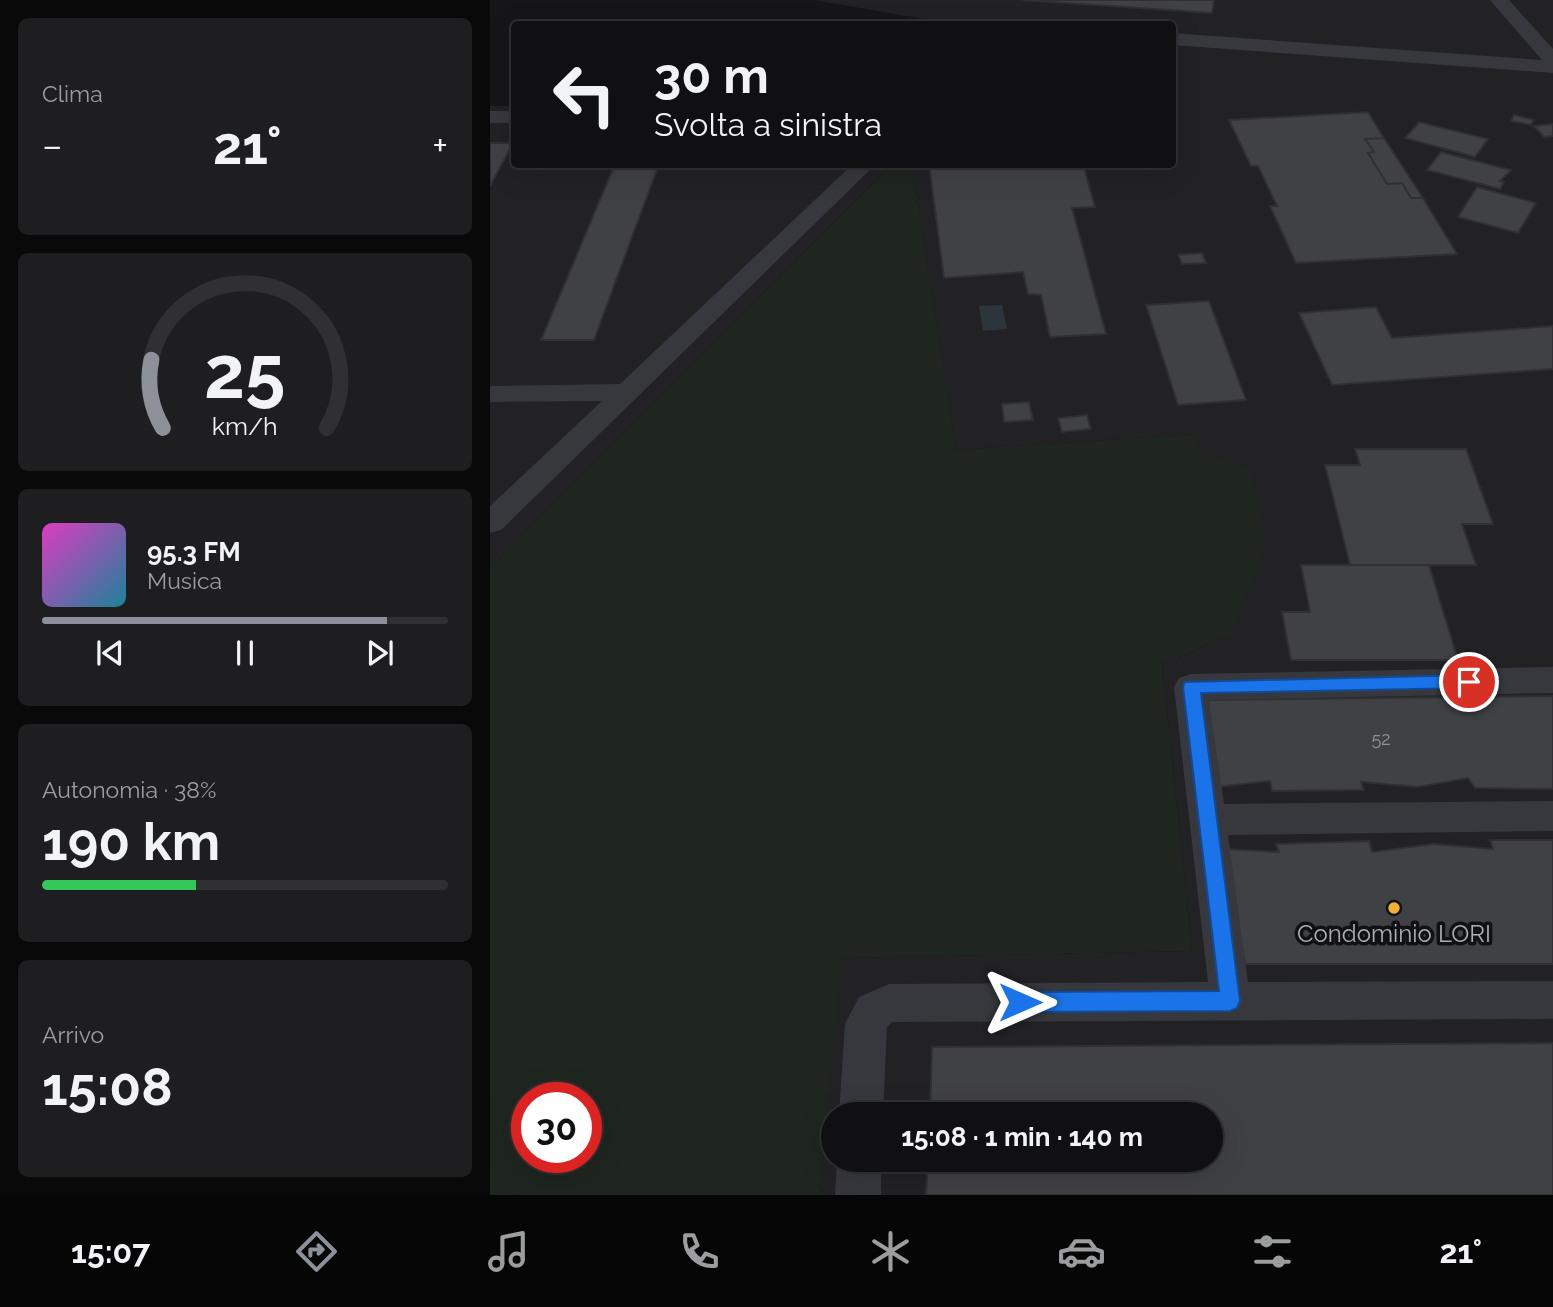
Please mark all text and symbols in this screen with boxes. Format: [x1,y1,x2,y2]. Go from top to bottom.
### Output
text: 30 m [654,47,769,104]
icon: left [539,49,630,140]
text: Clima [42,80,103,107]
text: Svolta a sinistra [654,106,882,143]
text: 21° [213,115,282,176]
text: − [42,123,62,168]
text: + [432,123,448,168]
text: 25 [204,331,286,416]
text: km/h [212,411,278,441]
text: 95.3 FM [147,537,241,567]
text: Musica [147,567,222,594]
icon: previous [91,634,129,672]
icon: pause [226,634,264,672]
icon: next [361,634,399,672]
pin [1439,652,1499,712]
icon: arrive [1450,663,1488,701]
house number: 52 [1371,728,1391,749]
text: Autonomia · 38% [42,776,216,803]
text: 190 km [42,811,220,872]
marker: Condominio LORI [1386,900,1402,916]
place label: Condominio LORI [1297,919,1491,948]
position arrow [983,965,1057,1039]
text: Arrivo [42,1021,104,1048]
text: 15:08 [42,1056,173,1117]
speed limit sign: 30 [511,1082,602,1173]
text: 15:08 · 1 min · 140 m [901,1122,1143,1152]
icon: directions [292,1227,341,1276]
icon: music [484,1227,533,1276]
icon: phone [675,1227,724,1276]
icon: climate [866,1227,915,1276]
icon: car [1057,1227,1106,1276]
icon: filters [1248,1227,1297,1276]
text: 15:07 [71,1233,150,1270]
text: 21° [1440,1233,1482,1270]

